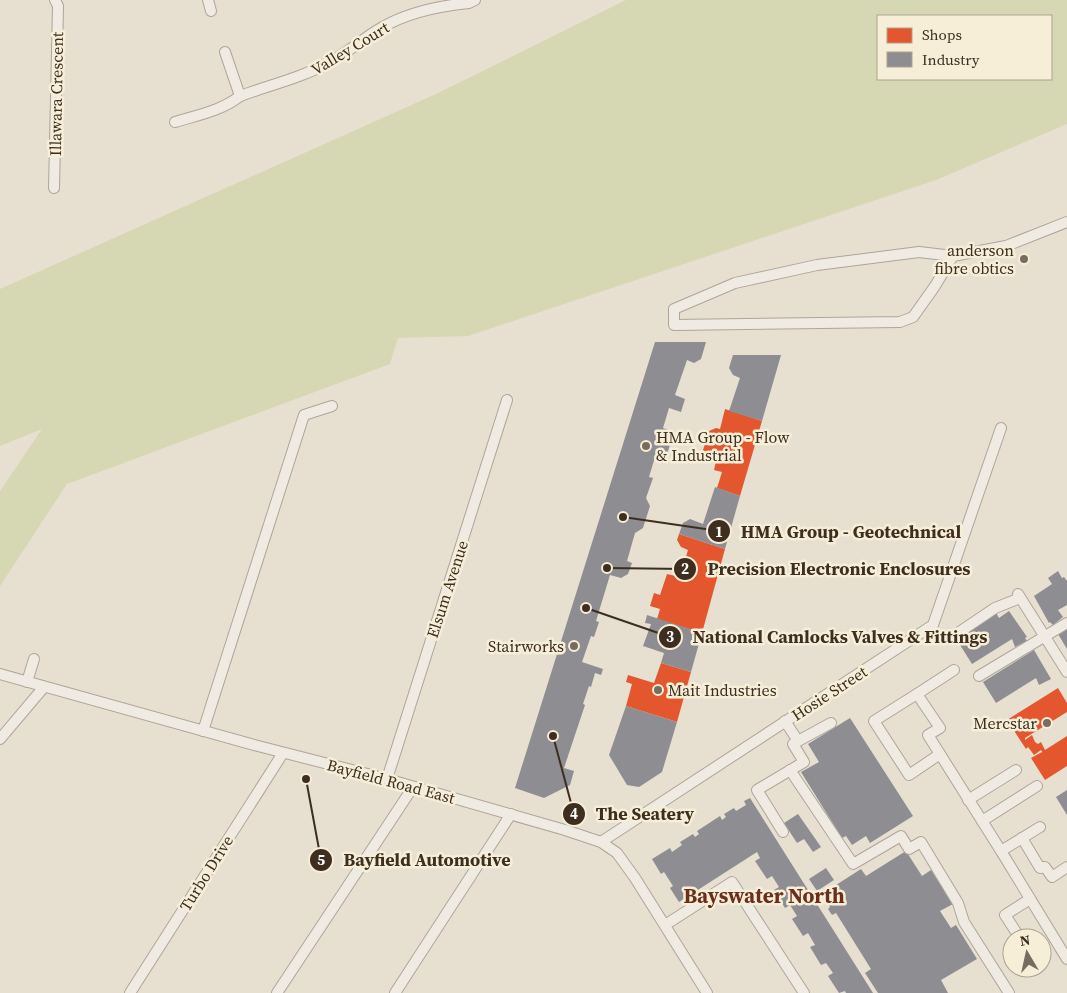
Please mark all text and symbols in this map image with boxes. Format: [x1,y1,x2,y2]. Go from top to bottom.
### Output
legend [877,15,1052,80]
street label: Valley Court [307,16,394,80]
text: Shops [922,24,962,45]
street label: Illawara Crescent [44,31,68,156]
text: Industry [922,49,980,70]
place label: anderson fibre obtics [934,239,1014,279]
marker: anderson fibre obtics [1018,253,1030,265]
place label: HMA Group - Flow & Industrial [656,426,790,466]
marker: HMA Group - Flow & Industrial [640,440,652,452]
callout: HMA Group - Geotechnical [706,515,972,548]
text: HMA Group - Geotechnical [741,519,961,544]
text: 1 [715,521,723,542]
street label: Elsum Avenue [421,537,473,641]
callout: Precision Electronic Enclosures [672,552,980,585]
text: Precision Electronic Enclosures [708,556,971,581]
text: 2 [681,558,689,579]
callout: National Camlocks Valves & Fittings [658,620,998,653]
text: National Camlocks Valves & Fittings [693,624,987,649]
text: 3 [666,626,674,647]
place label: Stairworks [488,635,564,657]
marker: Stairworks [568,640,580,652]
street label: Hosie Street [787,660,872,726]
place label: Mait Industries [668,679,777,701]
marker: Mait Industries [652,684,664,696]
place label: Mercstar [973,712,1037,734]
marker: Mercstar [1041,717,1053,729]
street label: Bayfield Road East [325,753,458,809]
callout: The Seatery [561,797,704,830]
text: The Seatery [596,801,695,826]
text: 4 [570,803,578,824]
street label: Turbo Drive [174,831,238,915]
callout: Bayfield Automotive [308,843,520,876]
text: Bayfield Automotive [343,847,511,872]
text: 5 [317,849,325,870]
district label: Bayswater North [683,881,845,910]
north arrow [1002,928,1052,978]
text: N [1018,929,1032,951]

